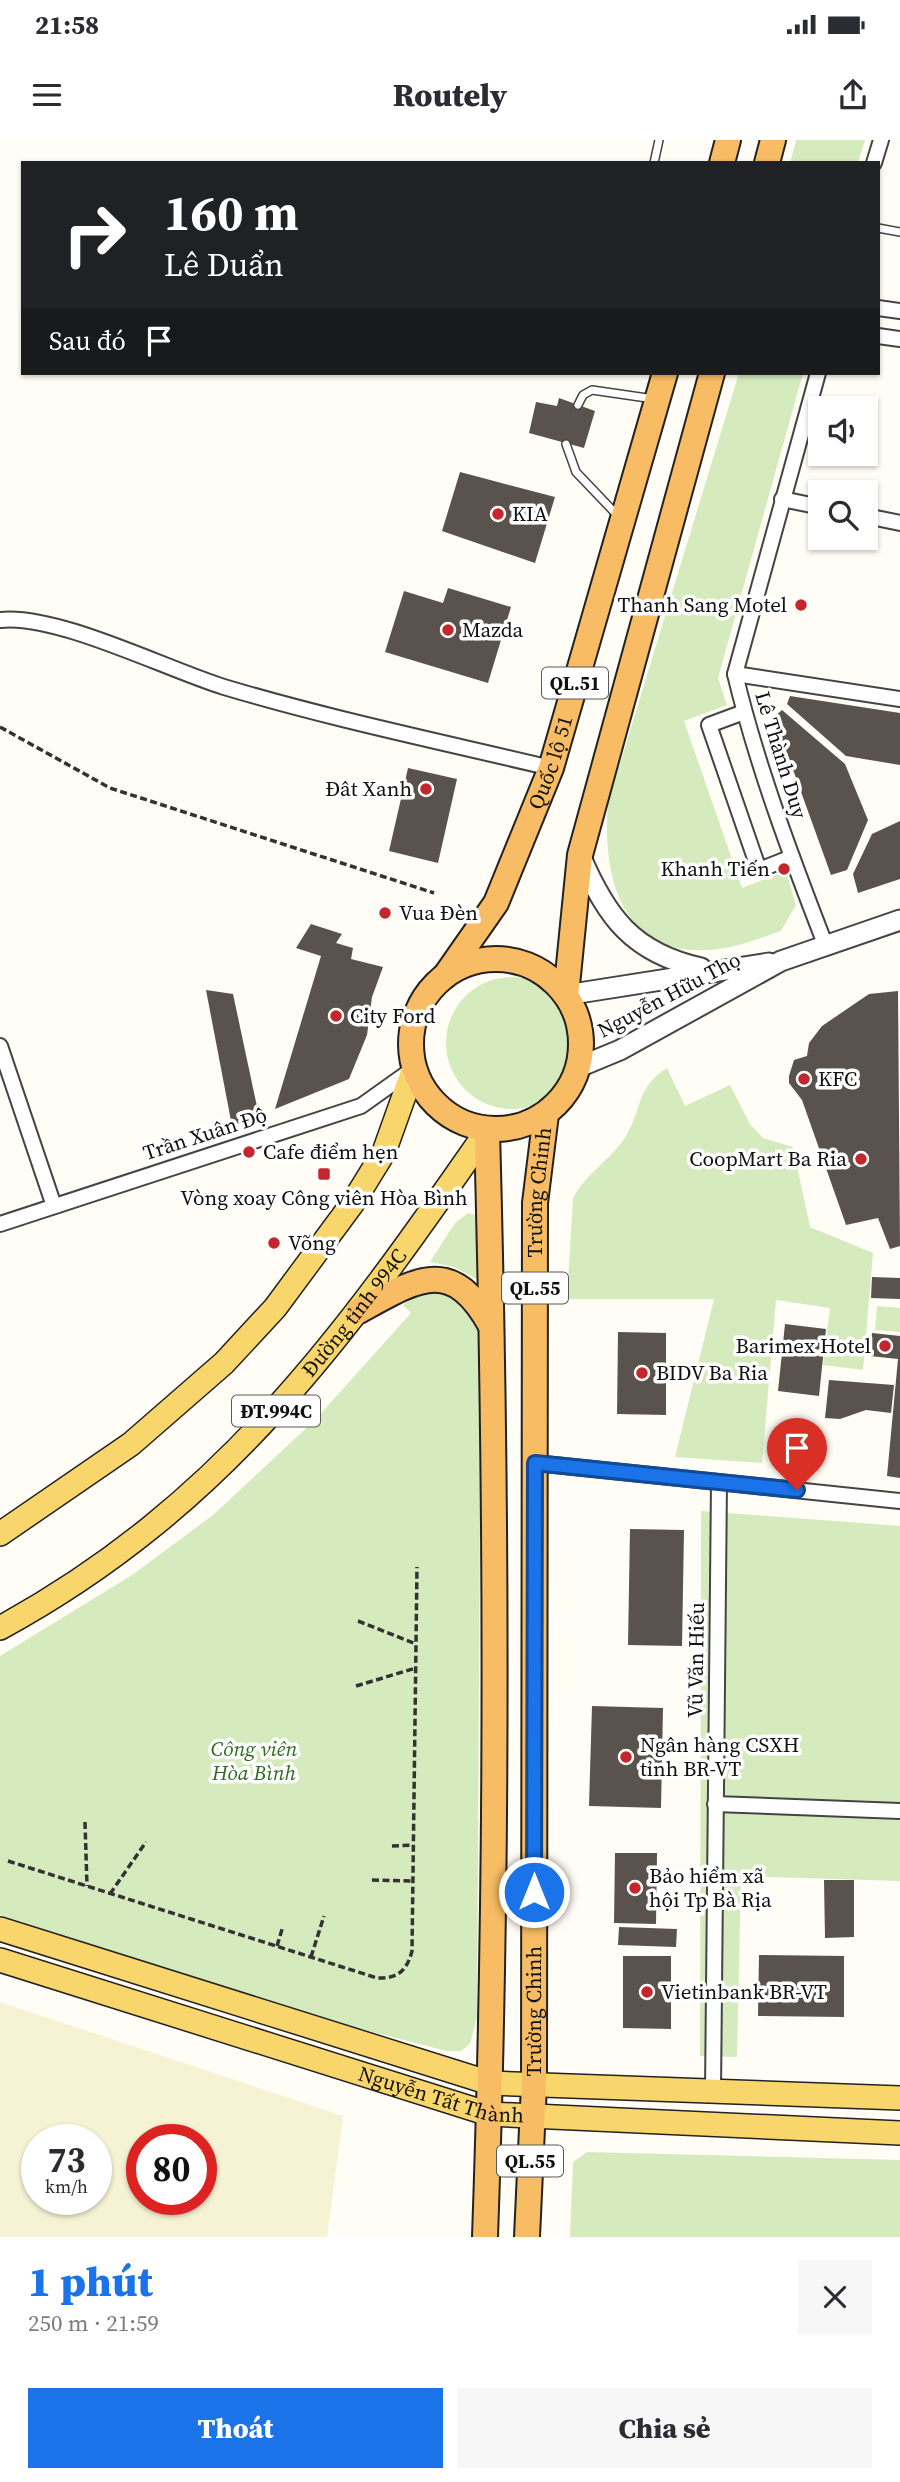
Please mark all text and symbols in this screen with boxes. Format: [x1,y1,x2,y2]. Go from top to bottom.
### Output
text: 21:58 [35,7,99,43]
text: Routely [393,73,507,117]
icon: menu [28,76,66,114]
icon: share [834,76,872,114]
text: 160 m [164,179,299,246]
icon: right [49,189,140,280]
text: Lê Duẩn [164,243,284,287]
icon: arrive [140,322,178,360]
text: Sau đó [49,323,126,359]
map controls [808,396,878,550]
button: sound [808,396,878,466]
button: search [808,480,878,550]
place label: KIA [512,499,548,528]
marker: KIA [490,506,506,522]
place label: Thanh Sang Motel [618,590,787,619]
marker: Thanh Sang Motel [793,597,809,613]
place label: Mazda [462,615,523,644]
marker: Mazda [440,622,456,638]
road number: QL.51 [542,668,608,698]
street label: Lê Thành Duy [748,688,815,822]
street label: Quốc lộ 51 [521,712,579,814]
place label: Đât Xanh [325,774,412,803]
marker: Đât Xanh [418,781,434,797]
place label: Khanh Tiến [661,854,770,883]
marker: Khanh Tiến [776,861,792,877]
place label: Vua Đèn [399,898,478,927]
marker: Vua Đèn [377,905,393,921]
street label: Nguyễn Hữu Thọ [592,945,745,1045]
place label: City Ford [350,1001,435,1030]
marker: City Ford [328,1008,344,1024]
place label: KFC [818,1064,857,1093]
marker: KFC [796,1071,812,1087]
street label: Trần Xuân Độ [139,1100,270,1167]
street label: Trường Chinh [520,1126,558,1258]
place label: Cafe điểm hẹn [263,1137,399,1166]
marker: Cafe điểm hẹn [241,1144,257,1160]
place label: CoopMart Ba Ria [689,1144,847,1173]
marker: CoopMart Ba Ria [853,1151,869,1167]
marker: Vòng xoay Công viên Hòa Bình [316,1166,332,1182]
place label: Vòng xoay Công viên Hòa Bình [180,1183,468,1212]
place label: Võng [288,1228,336,1257]
marker: Võng [266,1235,282,1251]
street label: Đường tỉnh 994C [295,1243,413,1383]
road number: QL.55 [502,1272,568,1304]
place label: Barimex Hotel [735,1331,871,1360]
marker: Barimex Hotel [877,1338,893,1354]
place label: BIDV Ba Ria [656,1358,768,1387]
marker: BIDV Ba Ria [634,1365,650,1381]
road number: ĐT.994C [232,1396,320,1427]
pin [767,1418,827,1490]
icon: arrive [778,1429,816,1467]
street label: Vũ Văn Hiếu [680,1602,711,1718]
place label: Ngân hàng CSXH tỉnh BR-VT [640,1730,799,1783]
park label: Công viên Hòa Bình [211,1734,297,1787]
marker: Ngân hàng CSXH tỉnh BR-VT [618,1749,634,1765]
position arrow [497,1855,571,1929]
place label: Bảo hiểm xã hội Tp Bà Rịa [649,1861,772,1914]
marker: Bảo hiểm xã hội Tp Bà Rịa [627,1880,643,1896]
street label: Trường Chinh [519,1946,548,2077]
place label: Vietinbank BR-VT [661,1977,827,2006]
marker: Vietinbank BR-VT [639,1984,655,2000]
street label: Nguyễn Tất Thành [355,2059,525,2130]
speed limit sign: 80 [126,2124,217,2215]
text: 73 [48,2136,85,2184]
road number: QL.55 [497,2146,563,2176]
text: km/h [45,2174,88,2199]
text: 1 phút [28,2252,153,2310]
button: close [798,2260,872,2334]
text: 250 m · 21:59 [28,2307,159,2339]
button: Thoát [28,2388,443,2468]
button: Chia sẻ [457,2388,872,2468]

